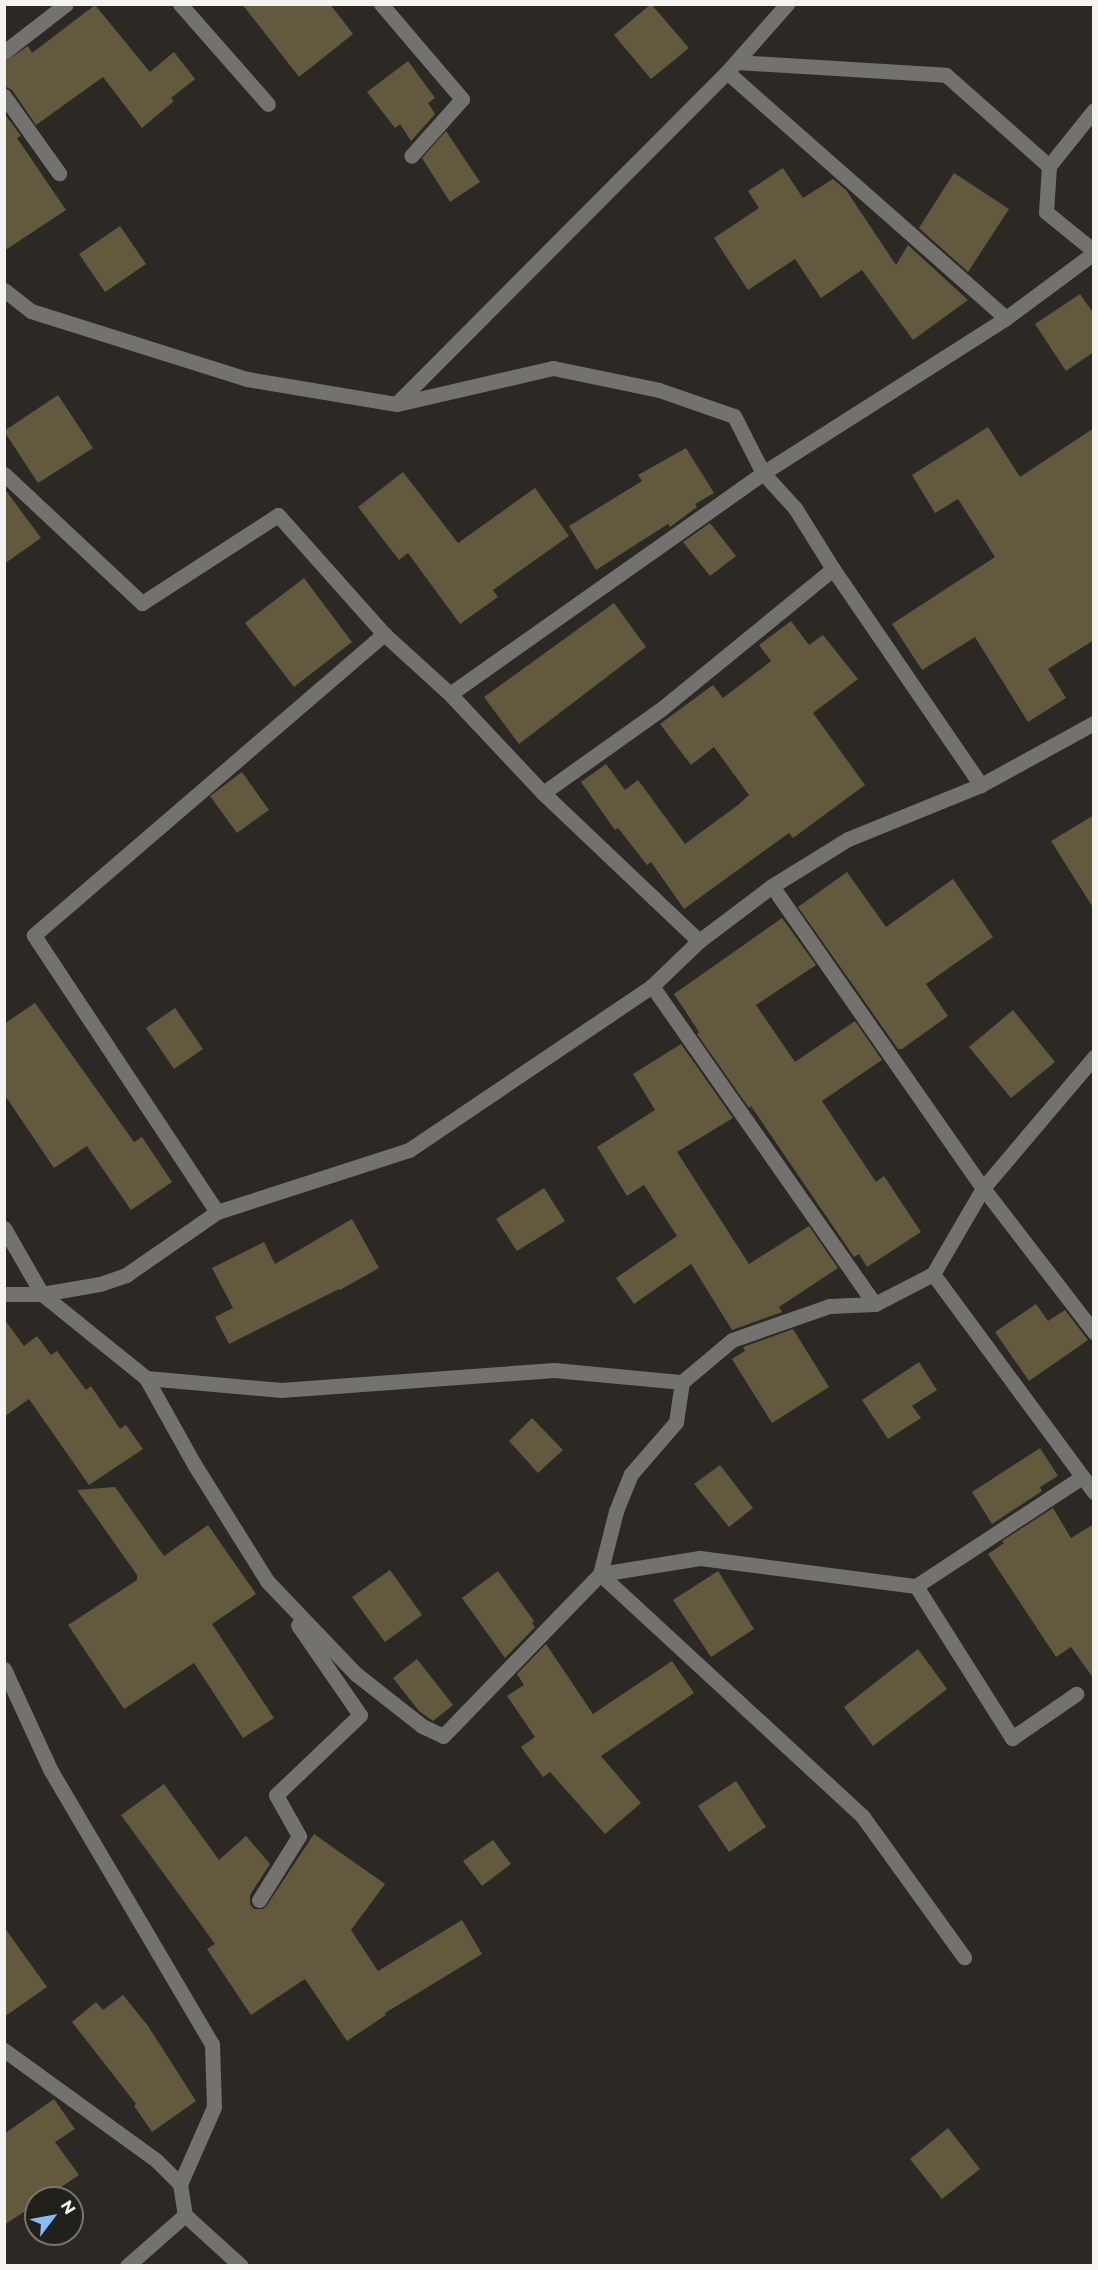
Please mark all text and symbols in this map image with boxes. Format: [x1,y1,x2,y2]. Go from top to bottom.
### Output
north arrow [24,2186,84,2246]
text: N [57,2197,79,2218]

